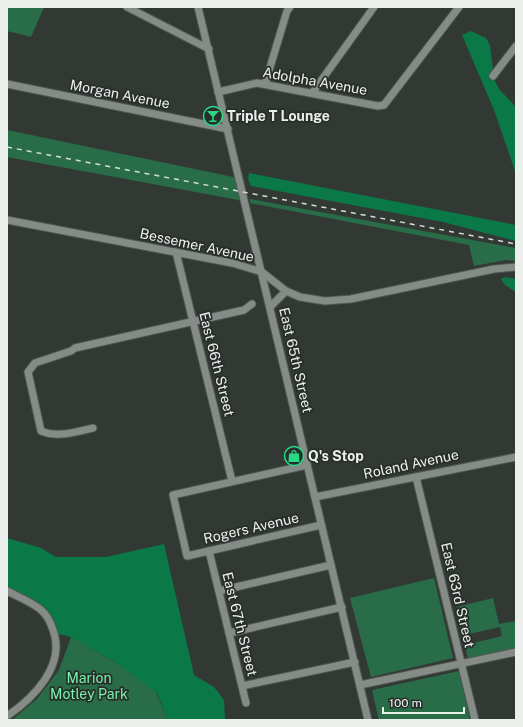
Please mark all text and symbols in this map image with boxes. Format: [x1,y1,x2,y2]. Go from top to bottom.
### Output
street label: Adolpha Avenue [262,64,369,98]
street label: Morgan Avenue [69,76,171,112]
bar icon: Triple T Lounge [202,105,224,127]
place label: Triple T Lounge [227,108,330,124]
street label: Bessemer Avenue [138,225,256,265]
street label: East 65th Street [276,306,316,414]
street label: East 66th Street [196,310,238,418]
shop icon: Q's Stop [283,445,305,467]
street label: Roland Avenue [362,446,460,482]
place label: Q's Stop [308,448,364,464]
street label: Rogers Avenue [202,509,300,547]
street label: East 63rd Street [438,541,478,649]
street label: East 67th Street [219,570,261,678]
park label: Marion Motley Park [50,670,128,702]
scale bar [383,689,464,715]
text: 100 m [389,696,422,710]

